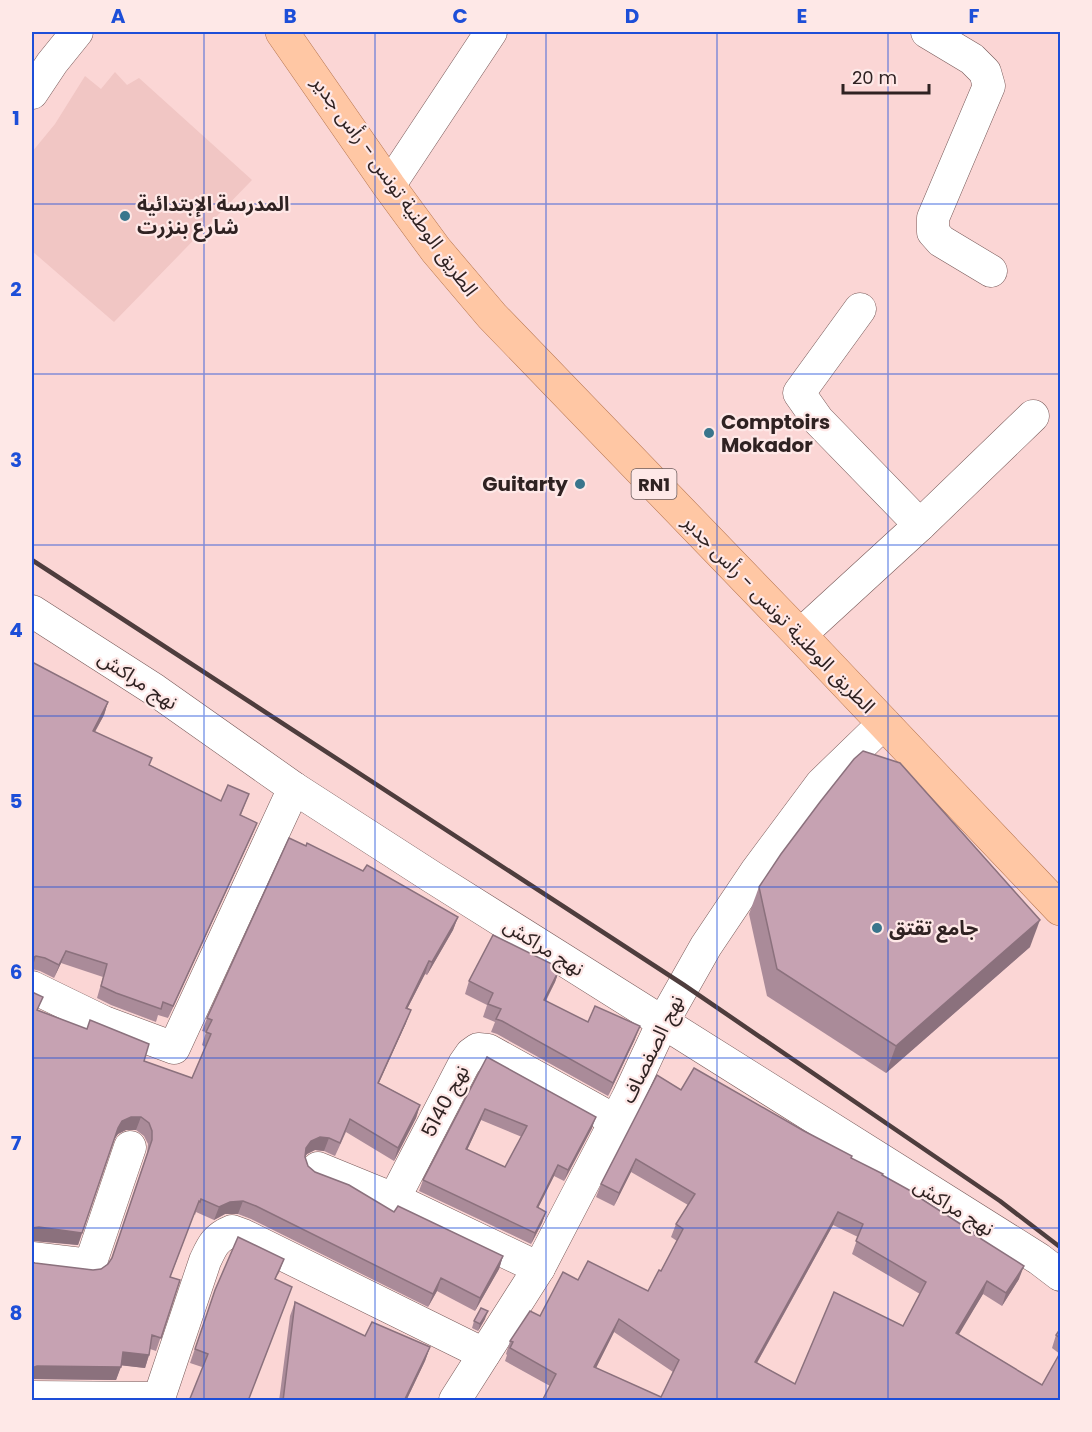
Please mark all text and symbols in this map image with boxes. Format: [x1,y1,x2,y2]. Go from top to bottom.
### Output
text: A [111,2,126,30]
text: B [283,2,297,30]
text: C [452,2,468,30]
text: D [625,2,639,30]
text: E [797,2,807,30]
text: F [969,2,980,30]
scale bar [843,57,928,95]
text: 20 m [852,65,897,90]
street label: الطريق الوطنية تونس - رأس جدير [305,69,485,302]
text: 1 [12,104,20,132]
place label: المدرسة الإبتدائية شارع بنزرت [137,190,289,242]
marker: المدرسة الإبتدائية شارع بنزرت [118,209,132,223]
text: 2 [10,275,22,303]
place label: Comptoirs Mokador [721,408,830,459]
marker: Comptoirs Mokador [702,426,716,440]
text: 3 [10,446,22,474]
road number: RN1 [632,469,676,499]
place label: Guitarty [482,470,568,498]
marker: Guitarty [573,477,587,491]
street label: الطريق الوطنية تونس - رأس جدير [676,508,882,720]
text: 4 [9,616,23,644]
street label: نهج مراكش [92,644,183,717]
text: 5 [10,787,23,815]
street label: نهج مراكش [498,911,590,984]
place label: جامع تقتق [889,914,979,943]
marker: جامع تقتق [870,921,884,935]
text: 6 [10,958,22,986]
street label: نهج الصفصاف [614,990,691,1108]
street label: نهج 5140 [414,1060,477,1142]
text: 7 [11,1129,22,1157]
street label: نهج مراكش [908,1171,1000,1244]
text: 8 [10,1299,22,1327]

